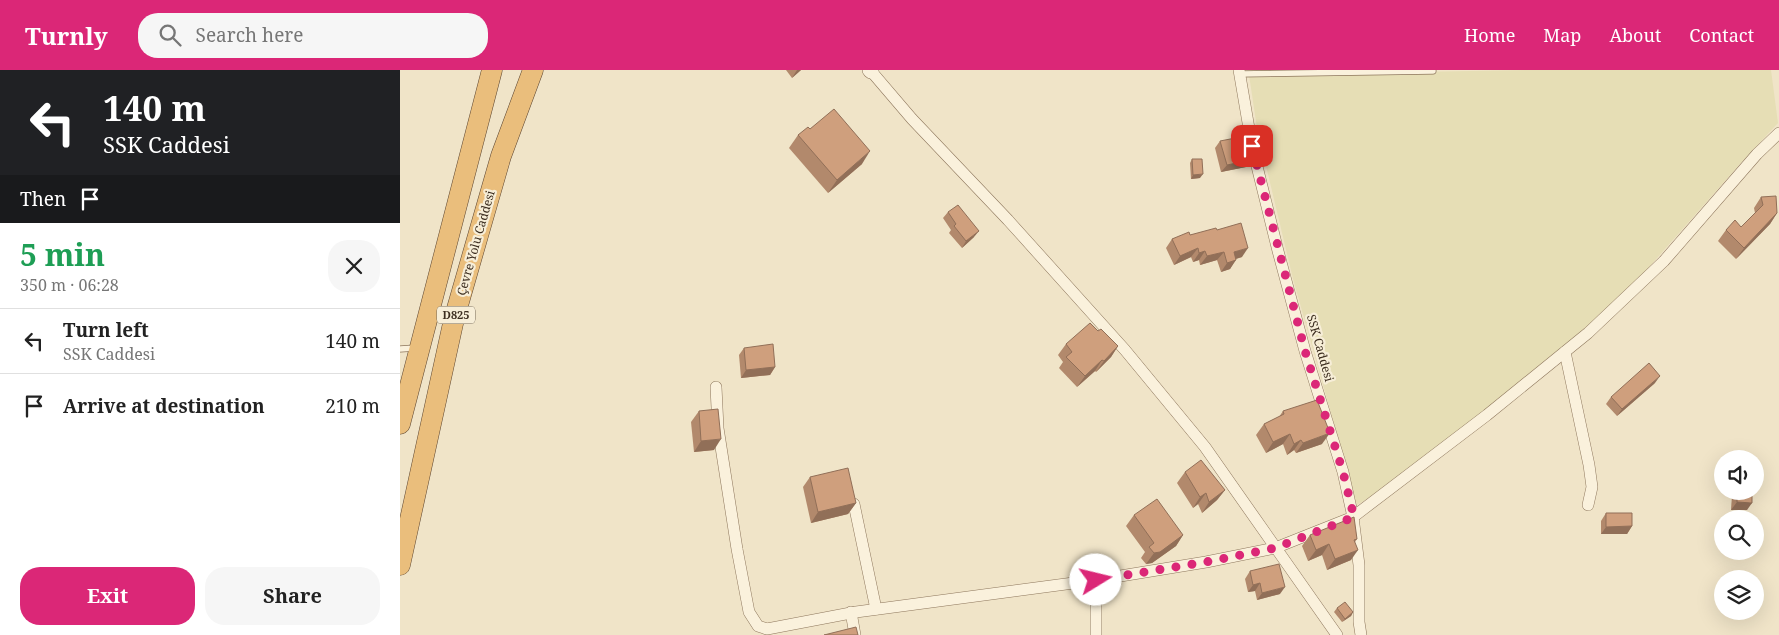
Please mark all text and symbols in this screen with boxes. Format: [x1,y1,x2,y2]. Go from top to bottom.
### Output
search box [138,13,488,58]
text: Turnly [25,19,108,52]
icon: search [156,21,184,49]
text: Search here [196,22,303,48]
text: Home [1464,23,1515,47]
text: Map [1543,23,1581,47]
text: About [1609,23,1661,47]
text: Contact [1689,23,1754,47]
text: 140 m [103,84,206,131]
icon: left [20,90,85,155]
pin [1231,125,1273,167]
text: SSK Caddesi [103,129,230,159]
icon: arrive [1238,132,1266,160]
icon: arrive [76,185,104,213]
text: Then [20,186,66,212]
street label: Çevre Yolu Caddesi [452,188,499,297]
text: 5 min [20,234,105,275]
button: close [328,240,380,292]
text: 350 m · 06:28 [20,274,119,296]
road number: D825 [437,306,475,324]
street label: SSK Caddesi [1303,312,1338,384]
text: Turn left [63,317,149,343]
icon: left [20,327,48,355]
text: 140 m [325,328,380,354]
text: SSK Caddesi [63,343,155,365]
icon: arrive [20,392,48,420]
text: Arrive at destination [63,393,265,419]
text: 210 m [325,393,380,419]
map controls [1714,450,1764,620]
button: sound [1714,450,1764,500]
button: search [1714,510,1764,560]
position arrow [1069,553,1121,605]
button: Exit [20,567,195,625]
button: Share [205,567,380,625]
button: layers [1714,570,1764,620]

